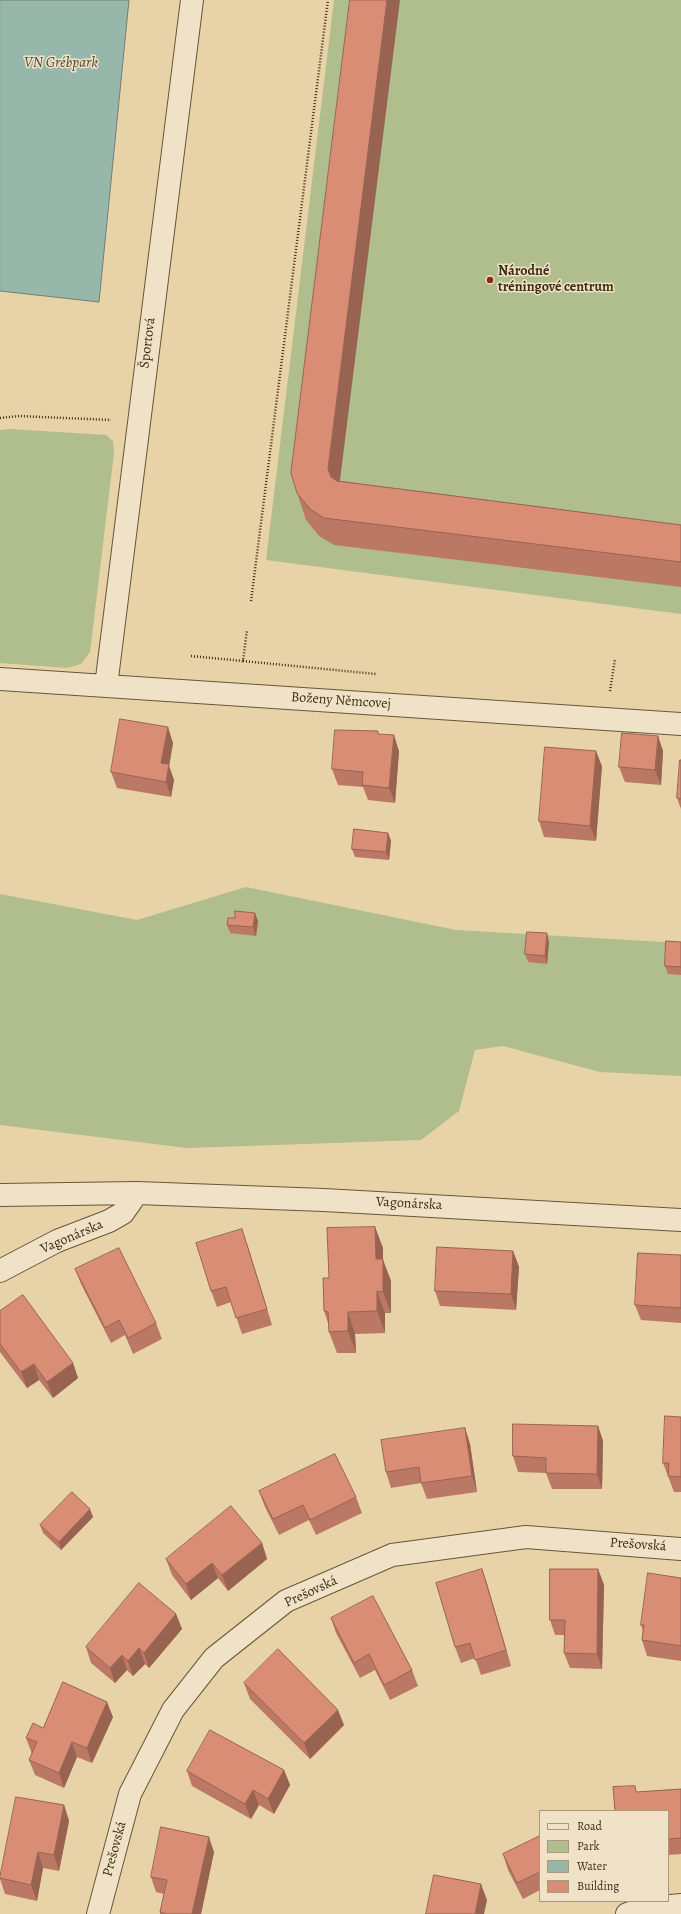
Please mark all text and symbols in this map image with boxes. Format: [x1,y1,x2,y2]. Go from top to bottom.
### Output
water label: VN Grébpark [24,54,98,72]
place label: Národné tréningové centrum [498,264,614,296]
marker: Národné tréningové centrum [485,275,495,285]
street label: Športová [137,317,159,369]
street label: Boženy Němcovej [290,689,392,713]
street label: Vagonárska [375,1194,443,1214]
street label: Vagonárska [38,1216,106,1258]
street label: Prešovská [609,1535,667,1555]
street label: Prešovská [282,1572,340,1612]
legend [539,1810,669,1902]
text: Road [577,1818,602,1834]
street label: Prešovská [100,1820,130,1878]
text: Park [577,1838,600,1854]
text: Water [577,1858,607,1874]
text: Building [577,1878,619,1894]

